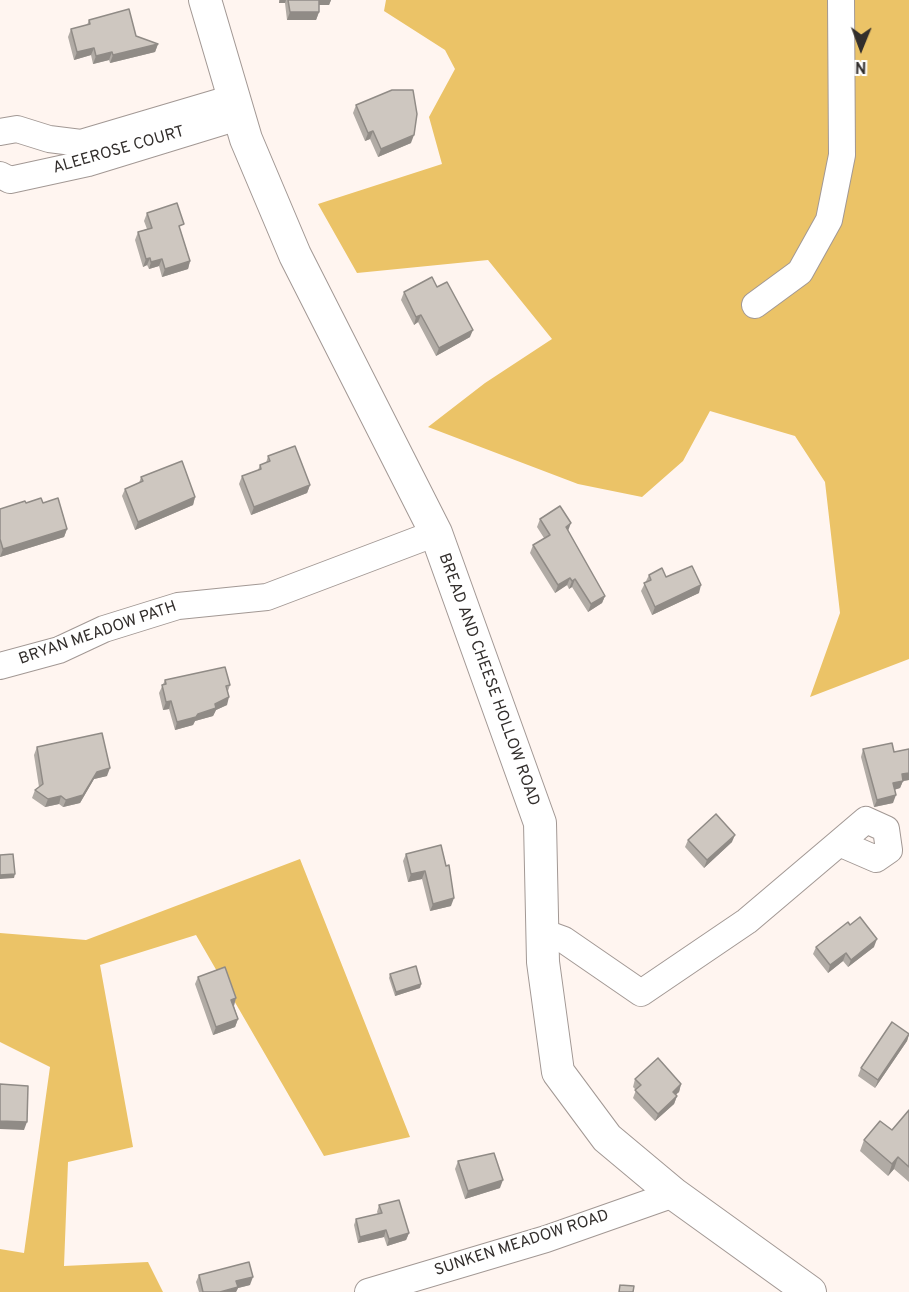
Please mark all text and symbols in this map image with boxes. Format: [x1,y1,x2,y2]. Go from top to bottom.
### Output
north arrow [831,18,891,78]
text: N [855,56,867,76]
street label: ALEEROSE COURT [51,123,187,179]
street label: BREAD AND CHEESE HOLLOW ROAD [433,551,543,809]
street label: BRYAN MEADOW PATH [17,598,179,670]
street label: SUNKEN MEADOW ROAD [432,1207,612,1281]

